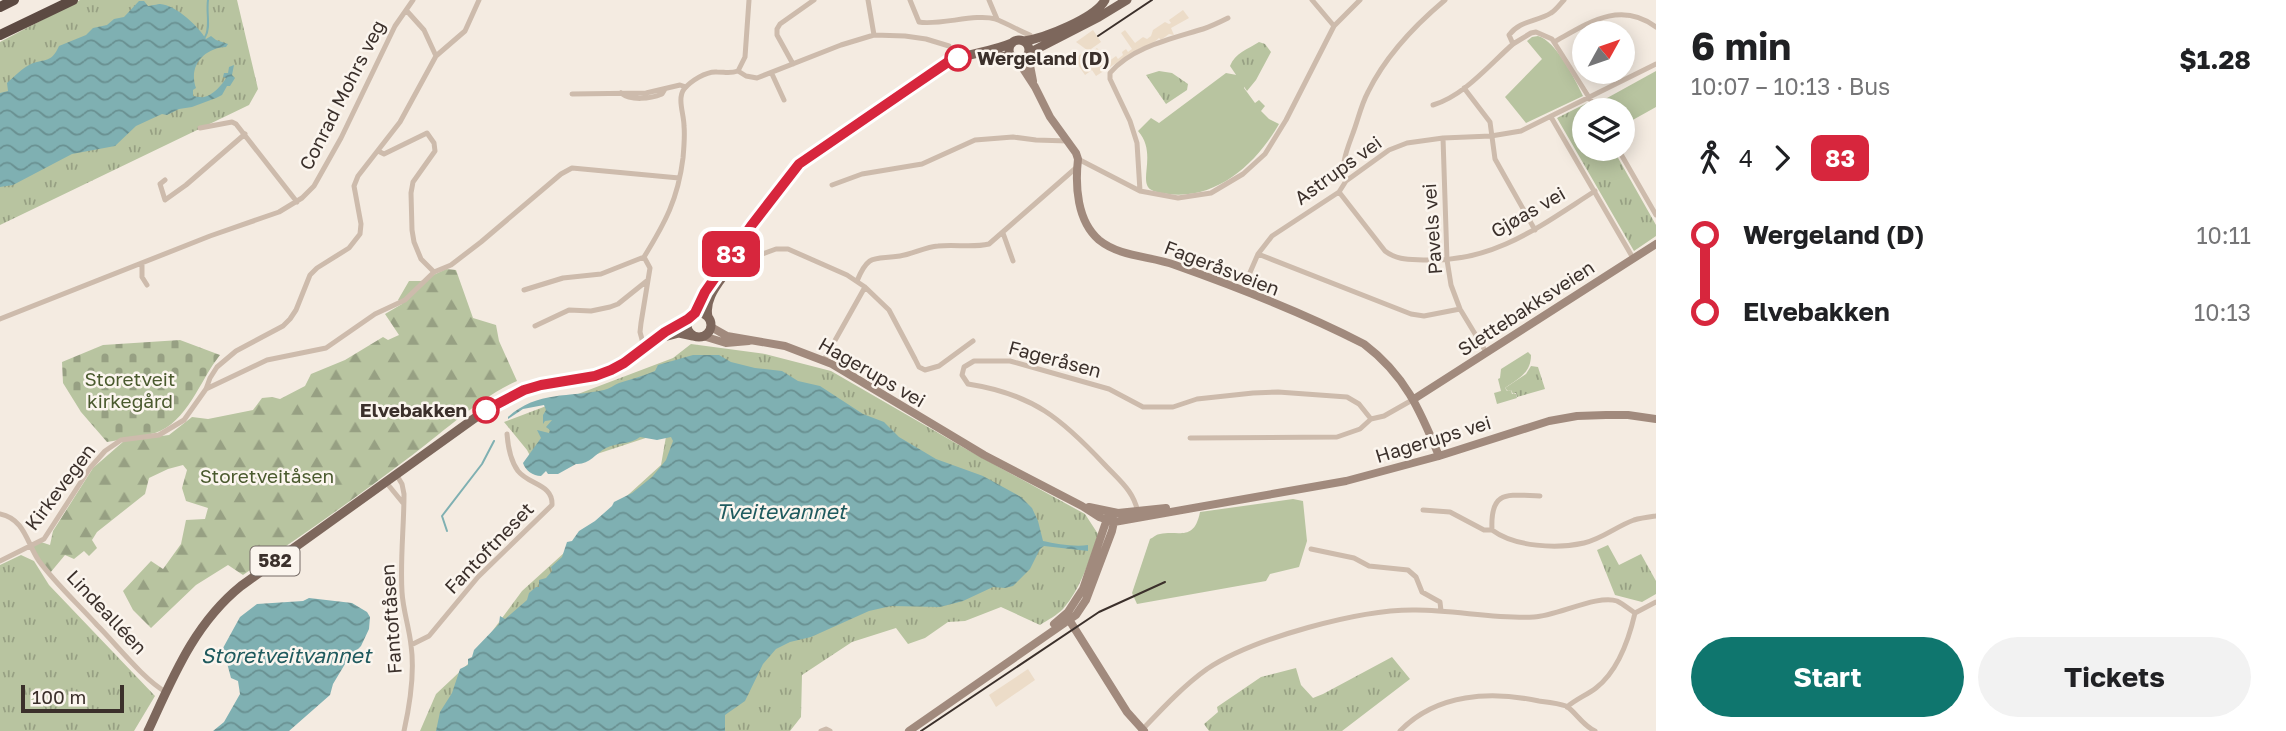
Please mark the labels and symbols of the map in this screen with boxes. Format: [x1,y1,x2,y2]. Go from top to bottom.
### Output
street label: Conrad Mohrs veg [294,16,389,174]
north arrow [1572,21,1634,84]
marker: Wergeland (D) [945,45,971,71]
place label: Wergeland (D) [977,46,1110,69]
street label: Astrups vei [1290,130,1386,209]
street label: Gjøas vei [1487,181,1569,242]
street label: Pavels vei [1417,183,1446,275]
line badge: 83 [700,231,762,277]
street label: Fageråsveien [1161,235,1283,300]
street label: Slettebakksveien [1453,255,1598,360]
street label: Hagerups vei [815,332,930,411]
street label: Fageråsen [1006,335,1104,382]
park label: Storetveit kirkegård [85,367,175,412]
marker: Elvebakken [473,397,499,423]
place label: Elvebakken [360,398,467,421]
street label: Hagerups vei [1372,410,1493,467]
street label: Kirkevegen [20,439,100,534]
park label: Storetveitåsen [200,464,334,487]
street label: Fantoftneset [439,497,538,598]
water label: Tveitevannet [716,498,849,524]
road number: 582 [250,546,300,576]
street label: Fantoftåsen [375,563,406,675]
street label: Lindealléen [63,565,152,659]
water label: Storetveitvannet [201,642,374,668]
scale bar [21,682,124,714]

